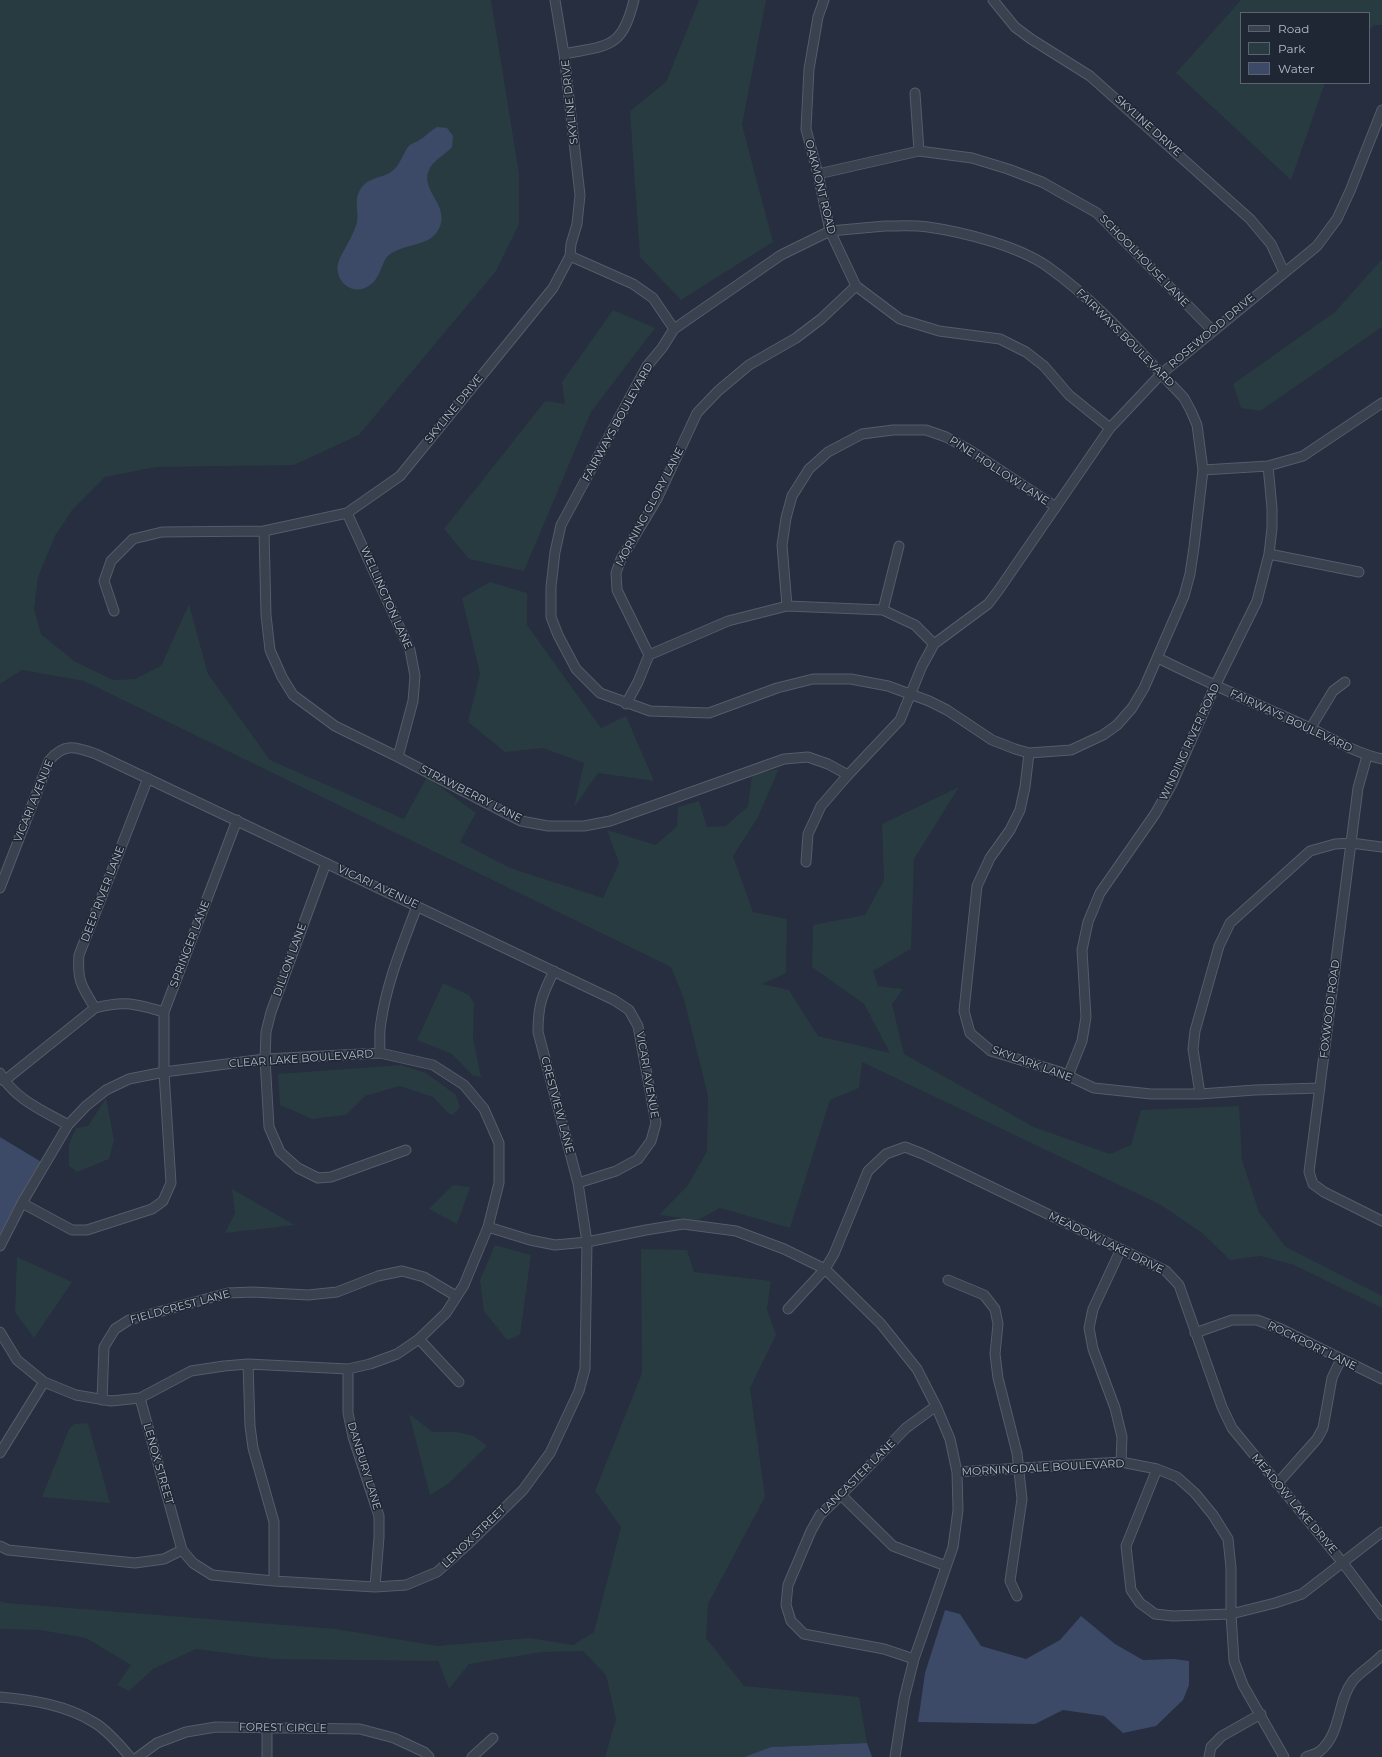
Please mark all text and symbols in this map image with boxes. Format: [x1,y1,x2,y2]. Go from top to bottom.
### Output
legend [1240,12,1370,84]
text: Road [1278,21,1309,36]
text: Park [1278,41,1305,56]
street label: SKYLINE DRIVE [559,59,581,145]
text: Water [1278,61,1314,76]
street label: SKYLINE DRIVE [1112,93,1184,159]
street label: OAKMONT ROAD [802,138,838,236]
street label: SCHOOLHOUSE LANE [1097,212,1191,310]
street label: FAIRWAYS BOULEVARD [1073,286,1177,390]
street label: ROSEWOOD DRIVE [1166,291,1258,371]
street label: FAIRWAYS BOULEVARD [580,360,656,484]
street label: SKYLINE DRIVE [422,372,486,446]
street label: PINE HOLLOW LANE [947,434,1051,508]
street label: MORNING GLORY LANE [613,445,687,569]
street label: WELLINGTON LANE [357,545,415,651]
street label: WINDING RIVER ROAD [1157,681,1223,803]
street label: FAIRWAYS BOULEVARD [1228,687,1354,755]
street label: VICARI AVENUE [11,758,57,844]
street label: STRAWBERRY LANE [418,763,524,825]
street label: DEEP RIVER LANE [79,844,127,944]
street label: VICARI AVENUE [335,862,421,912]
street label: SPRINGER LANE [167,899,213,989]
street label: DILLON LANE [271,922,309,998]
street label: FOXWOOD ROAD [1317,959,1343,1059]
street label: VICARI AVENUE [633,1031,661,1119]
street label: SKYLARK LANE [990,1043,1074,1085]
street label: CLEAR LAKE BOULEVARD [228,1047,374,1071]
street label: CRESTVIEW LANE [538,1055,576,1155]
street label: MEADOW LAKE DRIVE [1046,1209,1166,1277]
street label: FIELDCREST LANE [129,1287,231,1327]
street label: ROCKPORT LANE [1265,1319,1359,1373]
street label: DANBURY LANE [344,1420,384,1512]
street label: LENOX STREET [140,1422,176,1506]
street label: LANCASTER LANE [818,1437,898,1517]
street label: MEADOW LAKE DRIVE [1248,1451,1340,1557]
street label: MORNINGDALE BOULEVARD [961,1457,1125,1479]
street label: LENOX STREET [439,1503,509,1571]
street label: FOREST CIRCLE [239,1721,327,1735]

